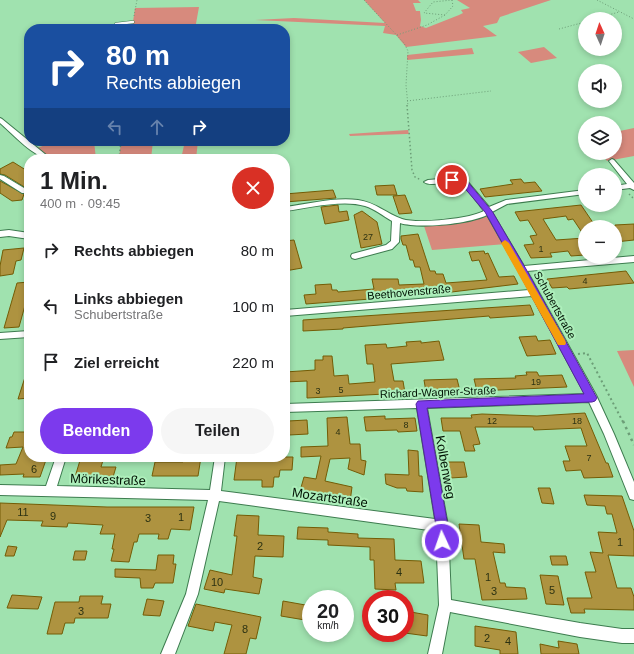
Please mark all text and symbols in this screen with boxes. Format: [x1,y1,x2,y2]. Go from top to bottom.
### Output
north arrow [578,12,622,56]
map controls [578,12,622,264]
icon: right [40,40,92,92]
text: 80 m [106,40,170,71]
button: sound [578,64,622,108]
text: Rechts abbiegen [106,73,241,93]
icon: left [104,116,126,138]
icon: ahead [146,116,168,138]
icon: right [188,116,210,138]
button: layers [578,116,622,160]
pin [435,163,469,197]
text: 1 Min. [40,167,108,194]
button: close [232,167,274,209]
button: + [578,168,622,212]
icon: arrive [441,169,463,191]
text: 400 m · 09:45 [40,196,120,211]
button: − [578,220,622,264]
house number: 27 [363,232,373,242]
icon: right [40,239,62,261]
text: Rechts abbiegen [74,242,194,259]
text: 80 m [241,242,274,259]
house number: 1 [538,244,544,254]
street label: Schubertstraße [532,269,578,341]
house number: 4 [582,276,588,286]
street label: Beethovenstraße [367,282,451,302]
text: Links abbiegen [74,290,183,307]
icon: left [40,295,62,317]
text: 100 m [232,298,274,315]
text: Schubertstraße [74,307,163,322]
icon: arrive [40,351,62,373]
text: Ziel erreicht [74,354,159,371]
text: 220 m [232,354,274,371]
house number: 19 [531,377,541,387]
street label: Richard-Wagner-Straße [380,384,496,400]
house number: 5 [338,385,344,395]
house number: 3 [315,386,321,396]
button: Beenden [40,408,153,454]
button: Teilen [161,408,274,454]
house number: 12 [487,416,497,426]
house number: 18 [572,416,582,426]
house number: 8 [403,420,409,430]
house number: 4 [335,427,341,437]
street label: Kolbenweg [433,434,458,500]
house number: 7 [586,453,592,463]
house number: 6 [31,463,37,475]
street label: Mörikestraße [70,471,146,488]
street label: Mozartstraße [291,485,369,510]
house number: 11 [17,506,29,518]
house number: 9 [50,510,56,522]
house number: 1 [178,511,184,523]
house number: 3 [145,512,151,524]
position arrow [421,520,463,562]
house number: 1 [617,536,623,548]
house number: 2 [257,540,263,552]
house number: 4 [396,566,402,578]
house number: 1 [485,571,491,583]
house number: 10 [211,576,223,588]
house number: 5 [549,584,555,596]
house number: 3 [491,585,497,597]
speed limit sign: 30 [362,590,414,642]
text: 20 [317,600,339,622]
house number: 3 [78,605,84,617]
text: km/h [317,620,339,631]
house number: 8 [242,623,248,635]
house number: 2 [484,632,490,644]
house number: 4 [505,635,511,647]

